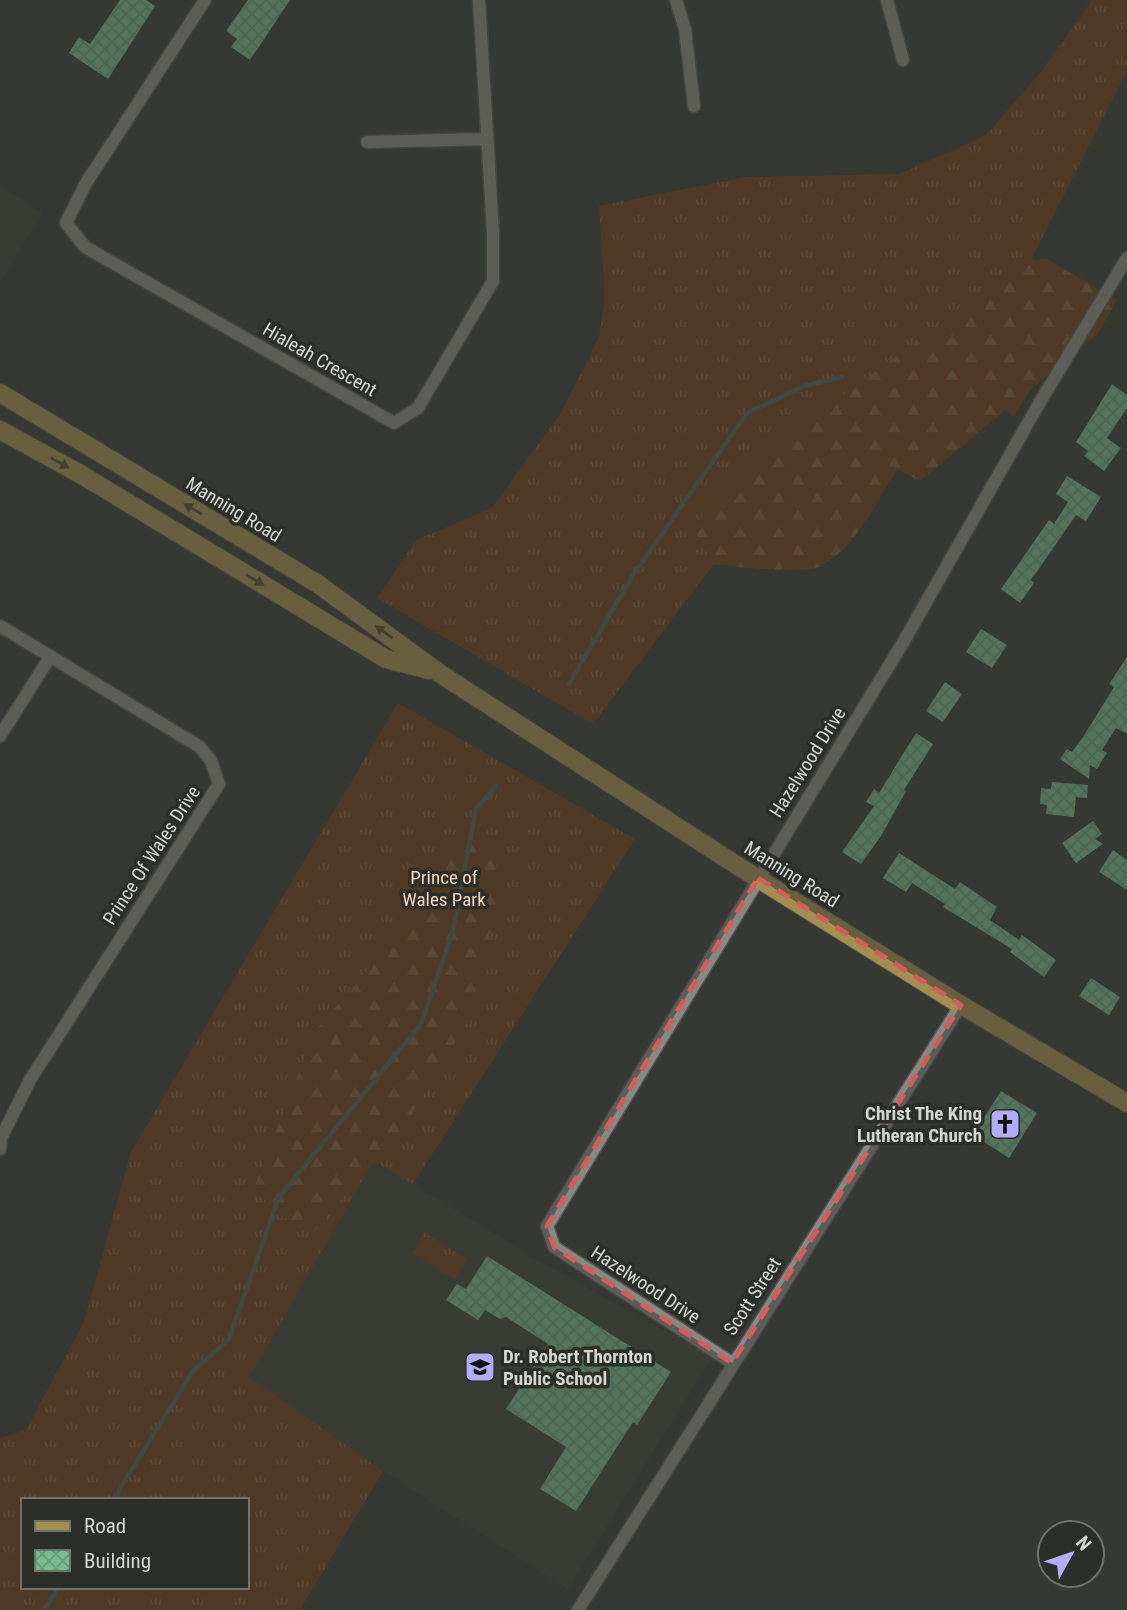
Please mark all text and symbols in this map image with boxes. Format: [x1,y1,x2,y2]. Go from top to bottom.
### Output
street label: Hialeah Crescent [259,318,381,401]
one-way arrow [50,457,69,469]
street label: Manning Road [182,472,286,547]
one-way arrow [183,503,202,516]
one-way arrow [246,574,265,586]
one-way arrow [375,626,393,640]
street label: Hazelwood Drive [764,703,850,822]
street label: Prince Of Wales Drive [98,781,205,929]
street label: Manning Road [740,836,843,913]
park label: Prince of Wales Park [402,866,486,911]
place label: Christ The King Lutheran Church [857,1102,982,1147]
church icon: Christ The King Lutheran Church [988,1107,1022,1141]
street label: Hazelwood Drive [587,1241,705,1328]
street label: Scott Street [719,1253,786,1340]
place label: Dr. Robert Thornton Public School [503,1345,652,1390]
school or university icon: Dr. Robert Thornton Public School [463,1350,497,1384]
legend [21,1498,248,1589]
text: Road [84,1514,126,1538]
north arrow [1036,1519,1106,1589]
text: N [1071,1532,1096,1555]
text: Building [84,1549,151,1573]

